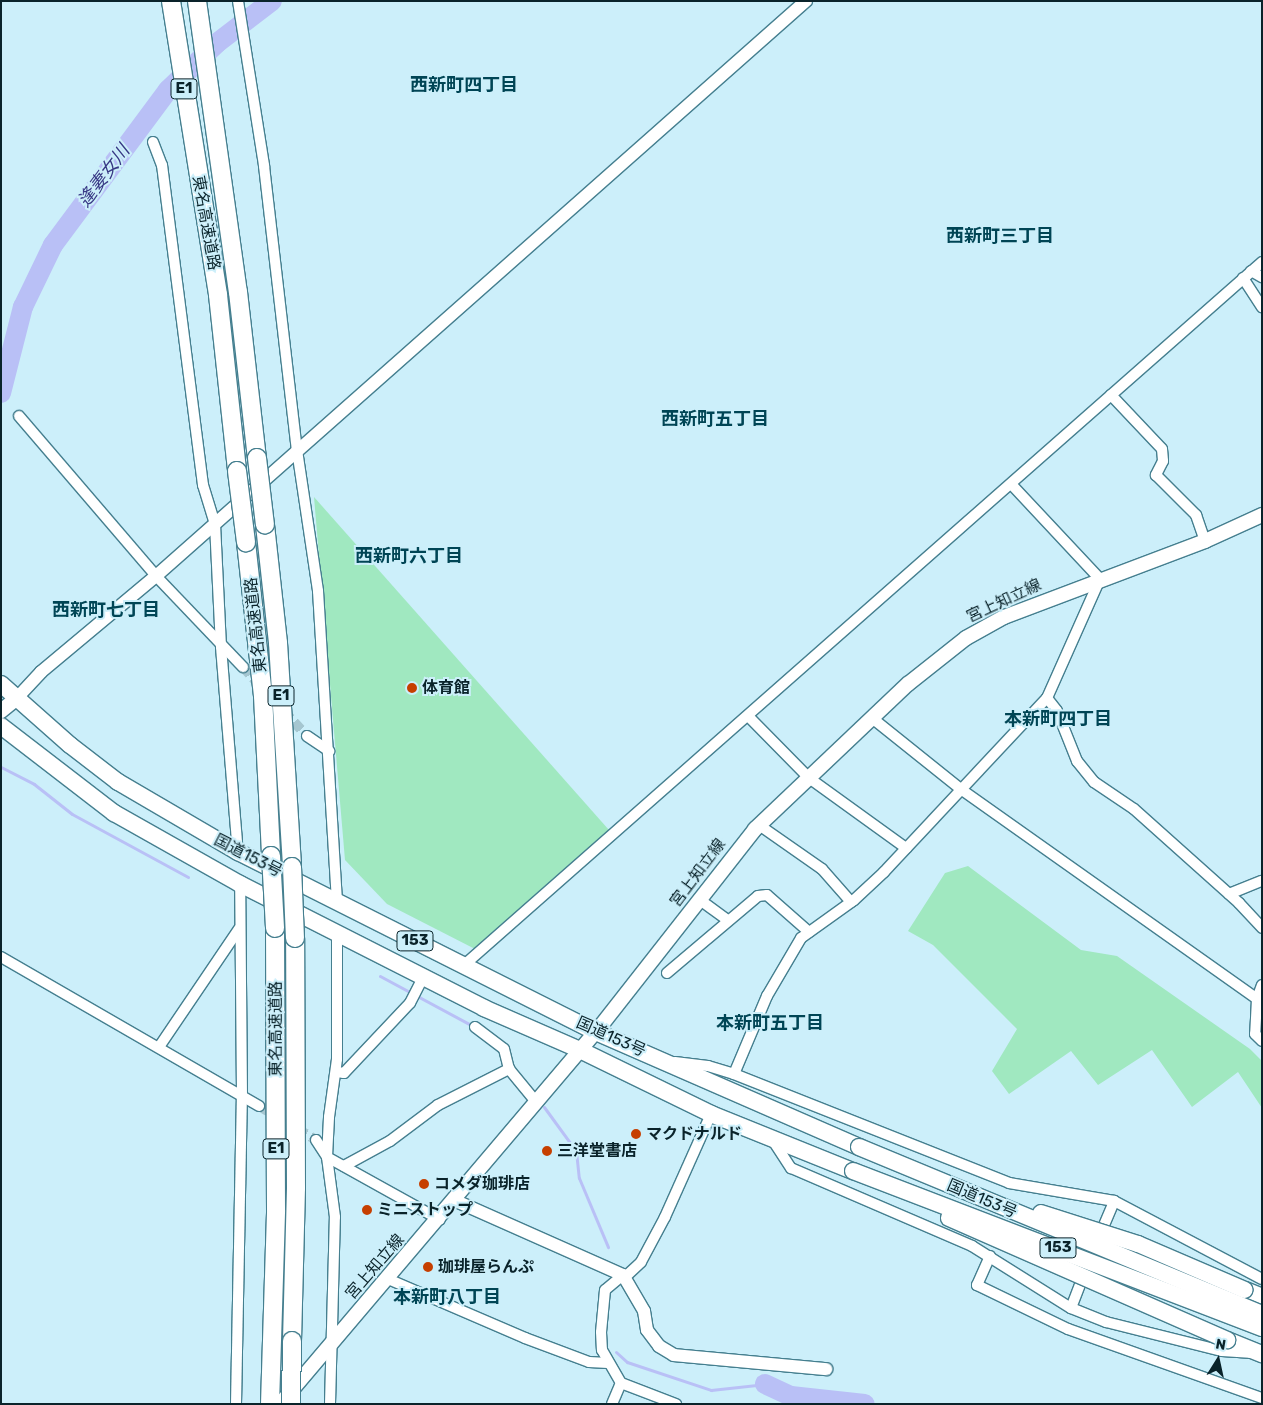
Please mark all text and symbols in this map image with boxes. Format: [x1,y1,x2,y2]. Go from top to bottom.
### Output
district label: 西新町四丁目 [410,74,518,96]
road number: E1 [170,76,198,102]
water label: 逢妻女川 [74,141,134,211]
street label: 東名高速道路 [188,174,224,272]
district label: 西新町三丁目 [946,225,1054,247]
district label: 西新町五丁目 [661,408,769,430]
district label: 西新町六丁目 [355,545,463,567]
street label: 宮上知立線 [964,575,1044,627]
street label: 東名高速道路 [241,576,271,674]
district label: 西新町七丁目 [52,599,160,621]
place label: 体育館 [422,678,470,698]
marker: 体育館 [406,682,418,694]
road number: E1 [267,684,295,708]
district label: 本新町四丁目 [1004,708,1112,730]
street label: 国道153号 [211,831,285,881]
street label: 宮上知立線 [666,835,730,911]
road number: 153 [396,928,434,954]
street label: 東名高速道路 [266,981,286,1077]
district label: 本新町五丁目 [716,1012,824,1034]
street label: 国道153号 [573,1013,649,1061]
place label: マクドナルド [646,1124,742,1144]
marker: マクドナルド [630,1128,642,1140]
road number: E1 [262,1136,290,1162]
place label: 三洋堂書店 [557,1141,637,1161]
marker: 三洋堂書店 [541,1145,553,1157]
place label: コメダ珈琲店 [434,1174,530,1194]
street label: 国道153号 [944,1176,1020,1222]
marker: コメダ珈琲店 [418,1178,430,1190]
place label: ミニストップ [377,1200,473,1220]
marker: ミニストップ [361,1204,373,1216]
street label: 宮上知立線 [342,1231,408,1303]
road number: 153 [1039,1236,1077,1260]
place label: 珈琲屋らんぷ [438,1257,534,1277]
marker: 珈琲屋らんぷ [422,1261,434,1273]
district label: 本新町八丁目 [393,1286,501,1308]
north arrow [1193,1335,1243,1385]
text: N [1214,1335,1227,1354]

